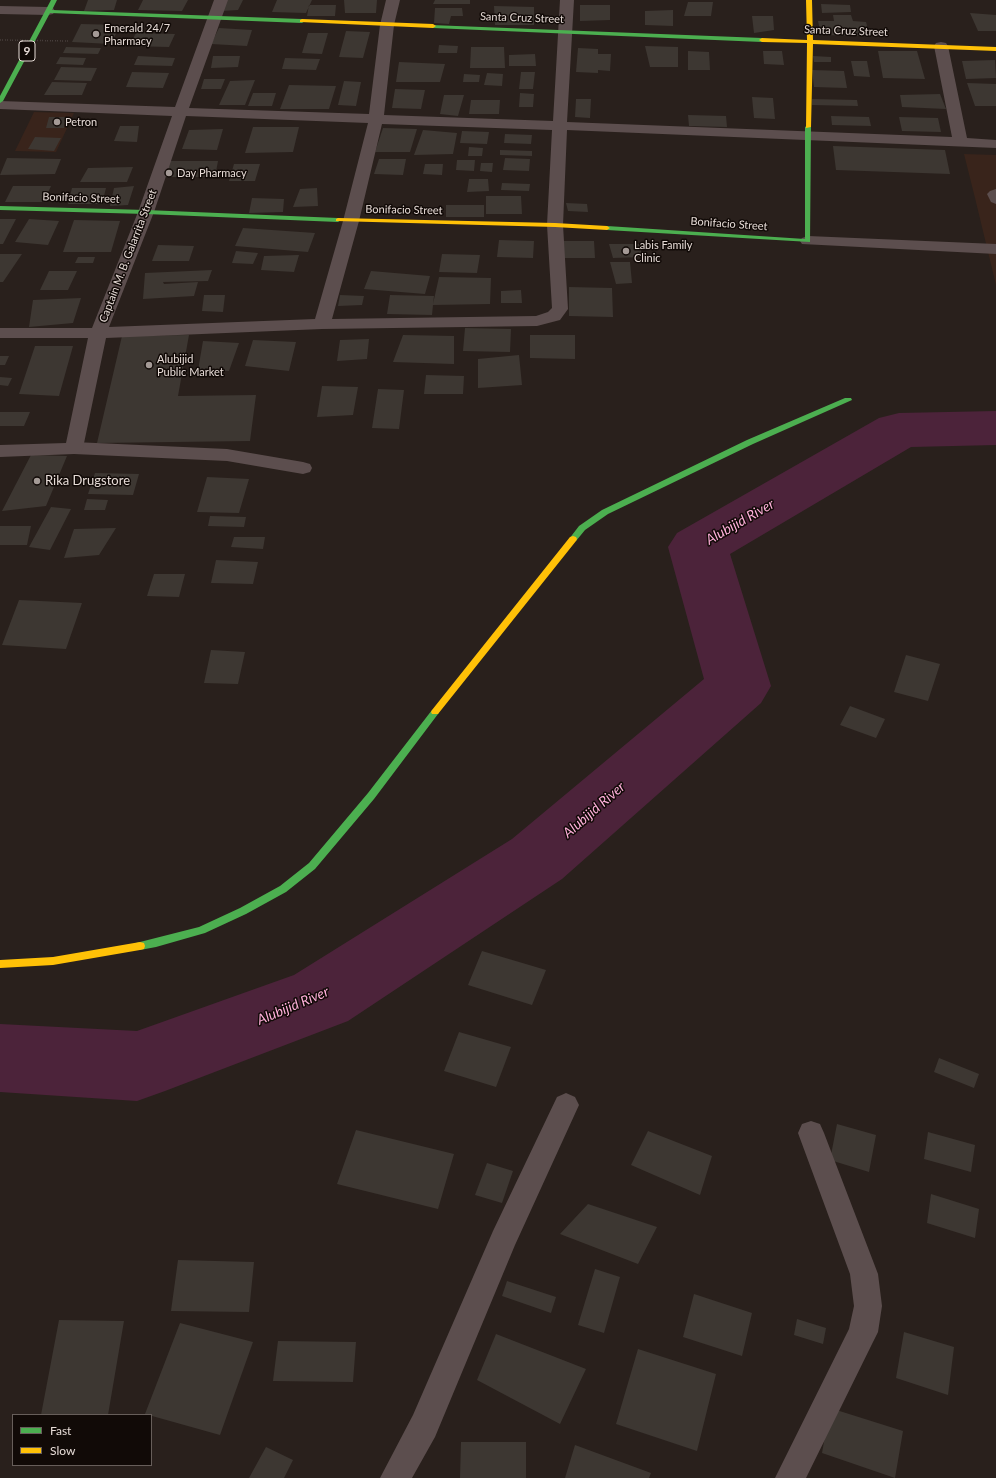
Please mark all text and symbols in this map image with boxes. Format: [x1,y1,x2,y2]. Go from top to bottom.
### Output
street label: Santa Cruz Street [480,10,564,26]
place label: Emerald 24/7 Pharmacy [104,21,170,47]
street label: Santa Cruz Street [804,23,888,39]
marker: Emerald 24/7 Pharmacy [91,29,101,39]
road number: 9 [19,41,35,61]
place label: Petron [65,115,97,129]
marker: Petron [52,117,62,127]
place label: Day Pharmacy [177,166,247,180]
marker: Day Pharmacy [164,168,174,178]
street label: Captain M. B. Galarrita Street [96,188,160,324]
street label: Bonifacio Street [42,190,120,206]
street label: Bonifacio Street [365,203,443,217]
street label: Bonifacio Street [690,215,768,233]
place label: Labis Family Clinic [634,238,692,264]
marker: Labis Family Clinic [621,246,631,256]
place label: Alubijid Public Market [157,352,224,378]
marker: Alubijid Public Market [144,360,154,370]
place label: Rika Drugstore [45,473,130,489]
marker: Rika Drugstore [32,476,42,486]
water label: Alubijid River [703,496,777,548]
water label: Alubijid River [560,779,628,841]
water label: Alubijid River [255,983,331,1029]
legend [12,1414,152,1466]
text: Fast [50,1423,71,1438]
text: Slow [50,1443,75,1458]

